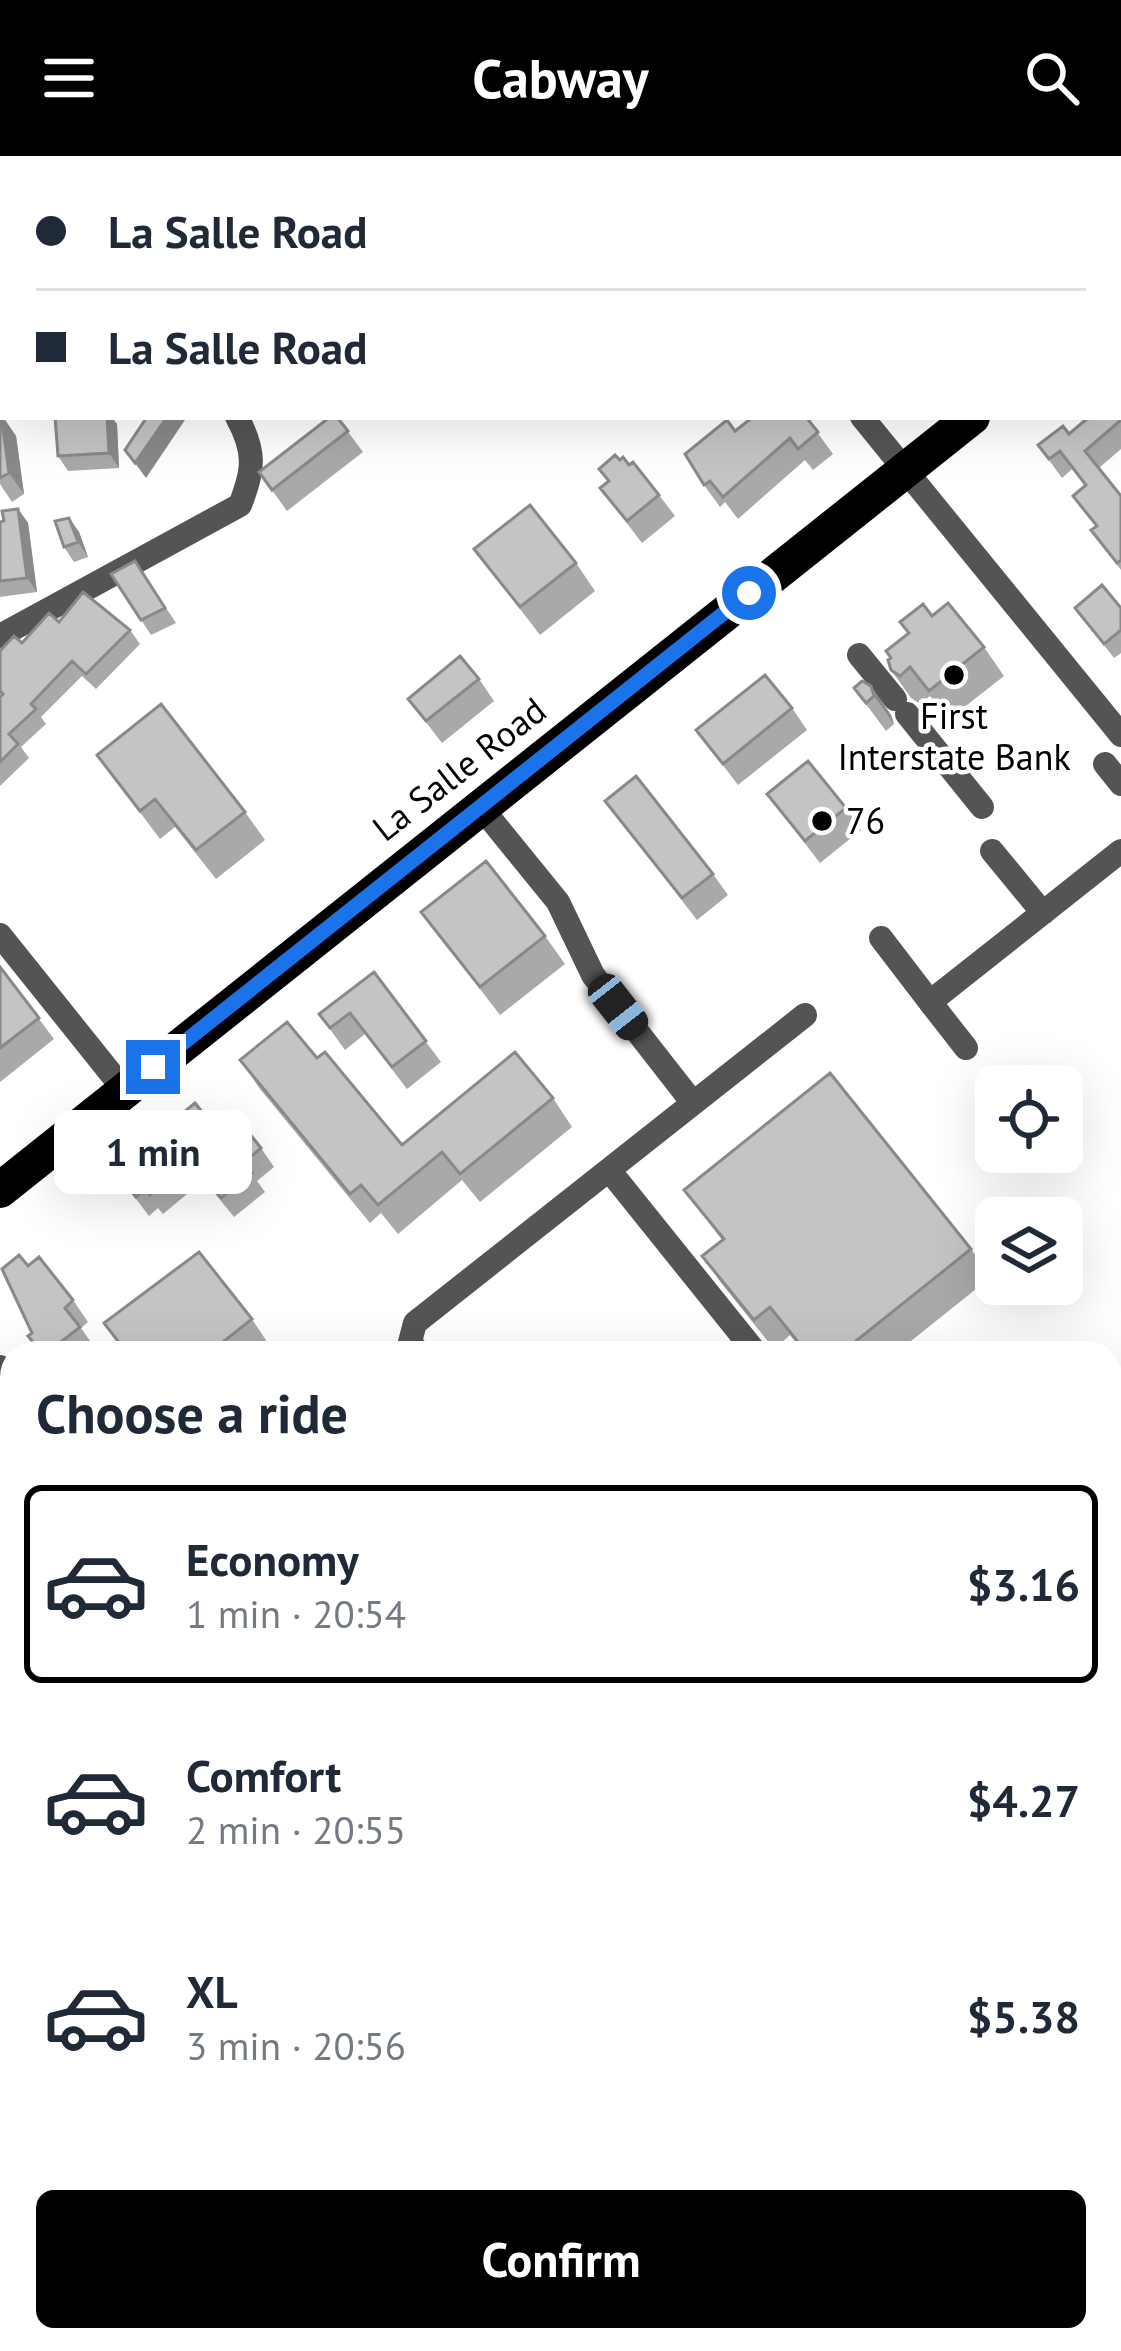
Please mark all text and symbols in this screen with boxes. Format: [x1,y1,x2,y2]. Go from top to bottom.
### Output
text: Cabway [472,43,649,113]
icon: menu [36,45,102,111]
icon: search [1019,45,1085,111]
text: La Salle Road [108,202,367,260]
text: La Salle Road [108,318,367,376]
route start [722,566,776,620]
marker: First Interstate Bank [941,662,967,688]
street label: La Salle Road [362,686,555,851]
place label: First Interstate Bank [837,692,1071,780]
place label: 76 [846,797,885,844]
marker: 76 [809,808,835,834]
car [582,968,654,1046]
route end [126,1040,180,1094]
map controls [975,1065,1083,1305]
button: locate [975,1065,1083,1173]
callout: 1 min [54,1109,252,1193]
text: 1 min [105,1126,201,1177]
button: layers [975,1197,1083,1305]
text: Choose a ride [36,1378,348,1448]
icon: car [42,1530,150,1638]
text: Economy [186,1530,359,1588]
text: $3.16 [967,1555,1080,1613]
text: 1 min · 20:54 [186,1588,406,1639]
icon: car [42,1746,150,1854]
text: Comfort [186,1746,341,1804]
text: $4.27 [967,1771,1080,1829]
text: 2 min · 20:55 [186,1804,406,1855]
icon: car [42,1962,150,2070]
text: XL [186,1962,238,2020]
text: $5.38 [967,1987,1080,2045]
text: 3 min · 20:56 [186,2020,406,2071]
button: Confirm [36,2190,1086,2328]

